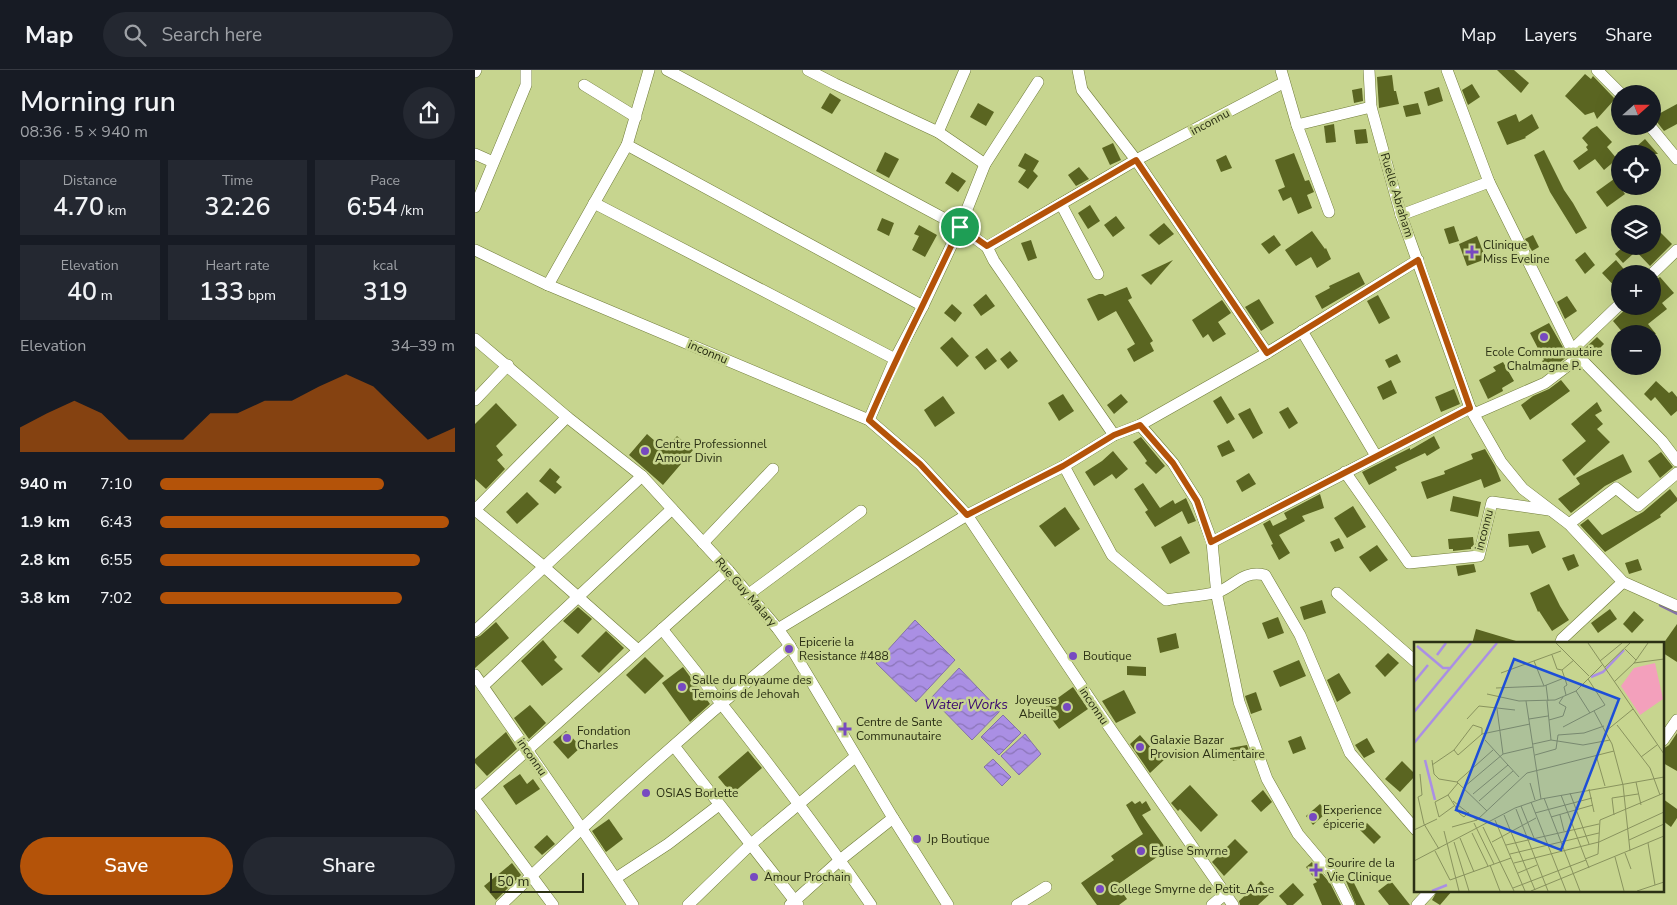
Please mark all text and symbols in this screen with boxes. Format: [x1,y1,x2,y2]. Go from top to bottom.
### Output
search box [103,12,453,57]
text: Map [25,19,73,51]
icon: search [121,21,149,49]
text: Search here [161,22,262,48]
text: Map [1461,23,1496,47]
text: Layers [1524,23,1577,47]
text: Share [1605,23,1652,47]
text: Morning run [20,83,176,121]
north arrow [1611,85,1661,135]
map controls [1611,85,1661,375]
button: share [403,87,455,139]
street label: inconnu [1188,105,1232,139]
text: 08:36 · 5 × 940 m [20,121,148,143]
button: locate [1611,145,1661,195]
street label: Ruelle Abraham [1377,151,1417,239]
text: Distance [63,171,117,190]
text: Time [222,171,253,190]
text: Pace [370,171,400,190]
text: 4.70 [53,190,104,224]
text: 32:26 [205,190,270,224]
text: 6:54 [346,190,397,224]
text: km [104,201,127,220]
text: /km [397,201,424,220]
button: layers [1611,205,1661,255]
pin [939,206,981,248]
icon: arrive [946,213,974,241]
place label: Clinique Miss Eveline [1483,237,1550,267]
marker: Clinique Miss Eveline [1465,245,1479,259]
text: Elevation [61,256,119,275]
text: Heart rate [205,256,270,275]
text: kcal [373,256,398,275]
button: + [1611,265,1661,315]
text: 40 [67,275,97,309]
text: 133 [199,275,244,309]
text: 319 [363,275,408,309]
text: m [97,286,113,305]
text: bpm [244,286,276,305]
button: − [1611,325,1661,375]
marker: Ecole Communautaire Chalmagne P. [1538,331,1550,343]
text: Elevation [20,335,86,357]
text: 34–39 m [391,335,455,357]
street label: inconnu [686,336,730,368]
place label: Ecole Communautaire Chalmagne P. [1485,344,1603,374]
place label: Centre Professionnel Amour Divin [655,436,767,466]
marker: Centre Professionnel Amour Divin [639,445,651,457]
text: 940 m [20,473,67,495]
text: 7:10 [100,473,132,495]
street label: inconnu [1471,508,1497,552]
text: 1.9 km [20,511,70,533]
text: 6:43 [100,511,132,533]
text: 2.8 km [20,549,70,571]
text: 6:55 [100,549,132,571]
street label: Rue Guy Malary [712,554,781,630]
text: 3.8 km [20,587,70,609]
text: 7:02 [100,587,132,609]
place label: Epicerie la Resistance #488 [799,634,889,664]
inset map [1414,642,1665,892]
marker: Epicerie la Resistance #488 [783,643,795,655]
place label: Boutique [1083,648,1132,664]
marker: Boutique [1067,650,1079,662]
place label: Salle du Royaume des Temoins de Jehovah [692,672,812,702]
marker: Salle du Royaume des Temoins de Jehovah [676,681,688,693]
street label: inconnu [1076,684,1112,728]
place label: Joyeuse Abeille [1014,692,1057,722]
water label: Water Works [924,695,1008,714]
marker: Joyeuse Abeille [1061,701,1073,713]
place label: Centre de Sante Communautaire [856,714,942,744]
marker: Centre de Sante Communautaire [838,722,852,736]
place label: Fondation Charles [577,723,631,753]
marker: Fondation Charles [561,732,573,744]
place label: Galaxie Bazar Provision Alimentaire [1150,732,1265,762]
street label: inconnu [513,735,551,779]
marker: Galaxie Bazar Provision Alimentaire [1134,741,1146,753]
place label: OSIAS Borlette [656,785,738,801]
marker: OSIAS Borlette [640,787,652,799]
place label: Experience épicerie [1323,802,1382,832]
marker: Experience épicerie [1307,811,1319,823]
place label: Jp Boutique [926,831,990,847]
marker: Jp Boutique [911,833,923,845]
button: Save [20,837,233,895]
button: Share [243,837,455,895]
place label: Eglise Smyrne [1151,843,1228,859]
marker: Eglise Smyrne [1135,845,1147,857]
place label: Sourire de la Vie Clinique [1326,855,1395,885]
marker: Sourire de la Vie Clinique [1309,863,1323,877]
place label: Amour Prochain [764,869,851,885]
scale bar [490,870,584,893]
marker: Amour Prochain [748,871,760,883]
text: 50 m [497,872,529,891]
place label: College Smyrne de Petit_Anse [1110,881,1274,897]
marker: College Smyrne de Petit_Anse [1094,883,1106,895]

